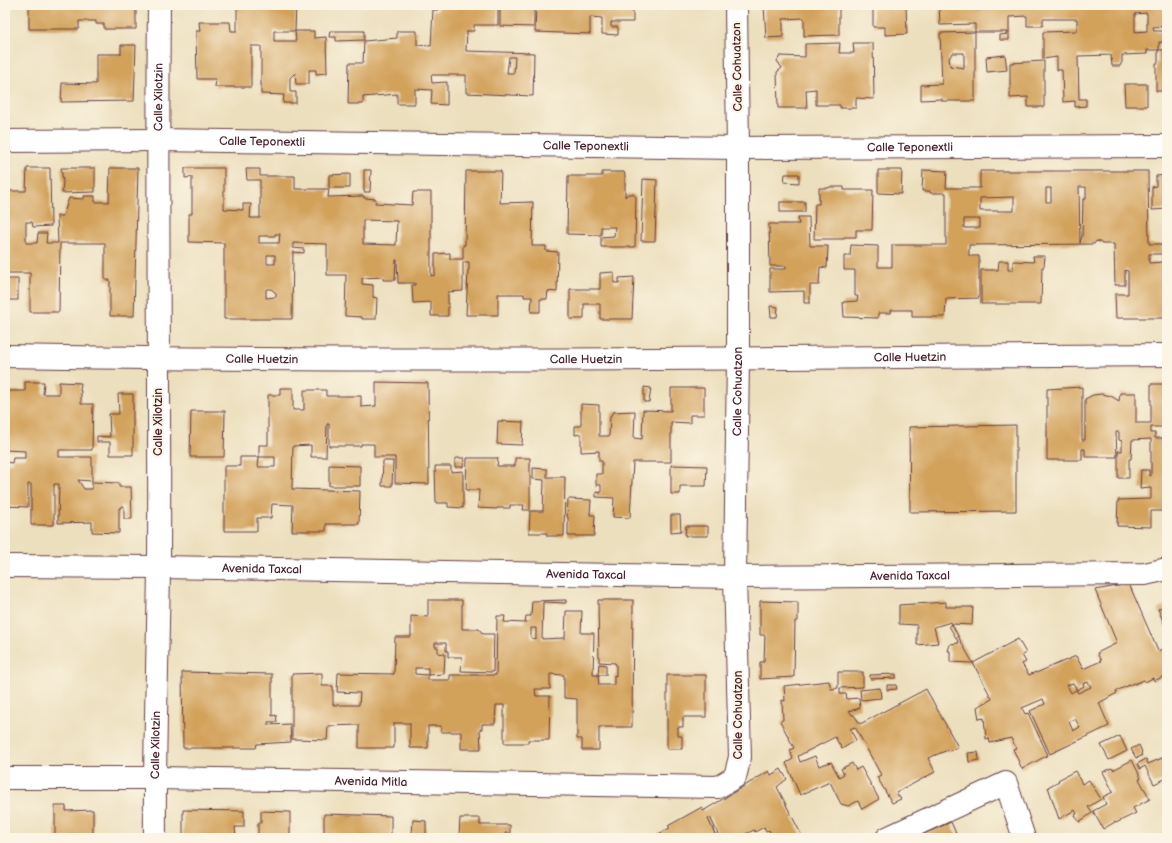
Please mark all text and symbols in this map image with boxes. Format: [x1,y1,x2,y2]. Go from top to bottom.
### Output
street label: Calle Cohuatzon [729,22,746,112]
street label: Calle Xilotzin [151,63,167,131]
street label: Calle Teponextli [219,134,305,150]
street label: Calle Teponextli [543,138,629,155]
street label: Calle Teponextli [867,140,953,155]
street label: Calle Cohuatzon [730,347,746,436]
street label: Calle Huetzin [874,350,947,365]
street label: Calle Huetzin [226,352,299,367]
street label: Calle Huetzin [550,352,623,367]
street label: Calle Xilotzin [151,388,166,456]
street label: Avenida Taxcal [222,561,302,577]
street label: Avenida Taxcal [546,567,626,583]
street label: Avenida Taxcal [870,568,950,584]
street label: Calle Cohuatzon [731,670,746,760]
street label: Calle Xilotzin [148,711,164,779]
street label: Avenida Mitla [335,774,408,790]

